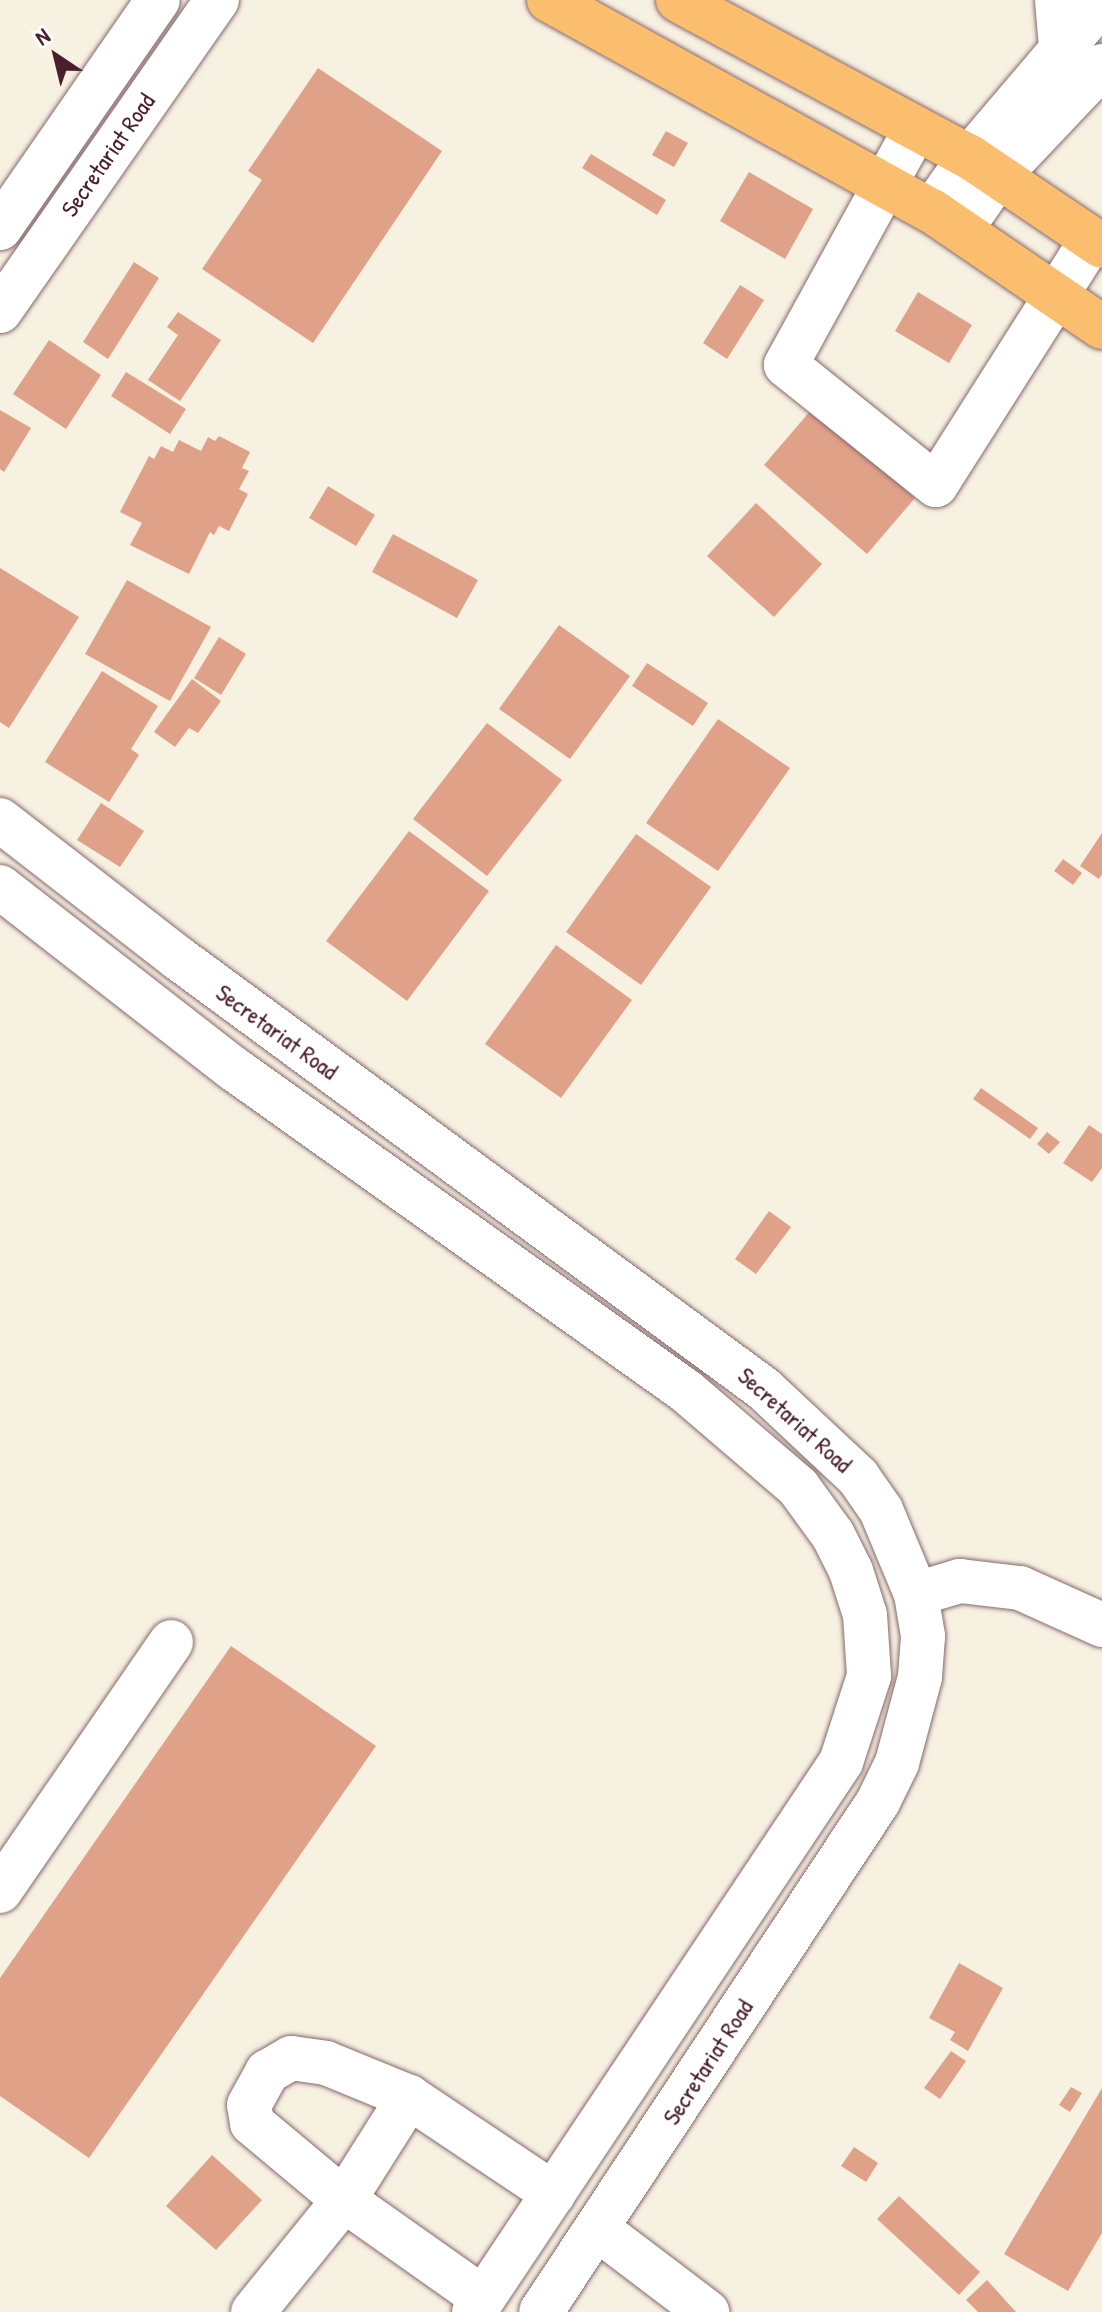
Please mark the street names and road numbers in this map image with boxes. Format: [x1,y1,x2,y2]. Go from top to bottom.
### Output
street label: Secretariat Road [55,88,161,222]
street label: Secretariat Road [211,978,343,1086]
street label: Secretariat Road [732,1361,858,1479]
street label: Secretariat Road [657,1994,759,2130]

